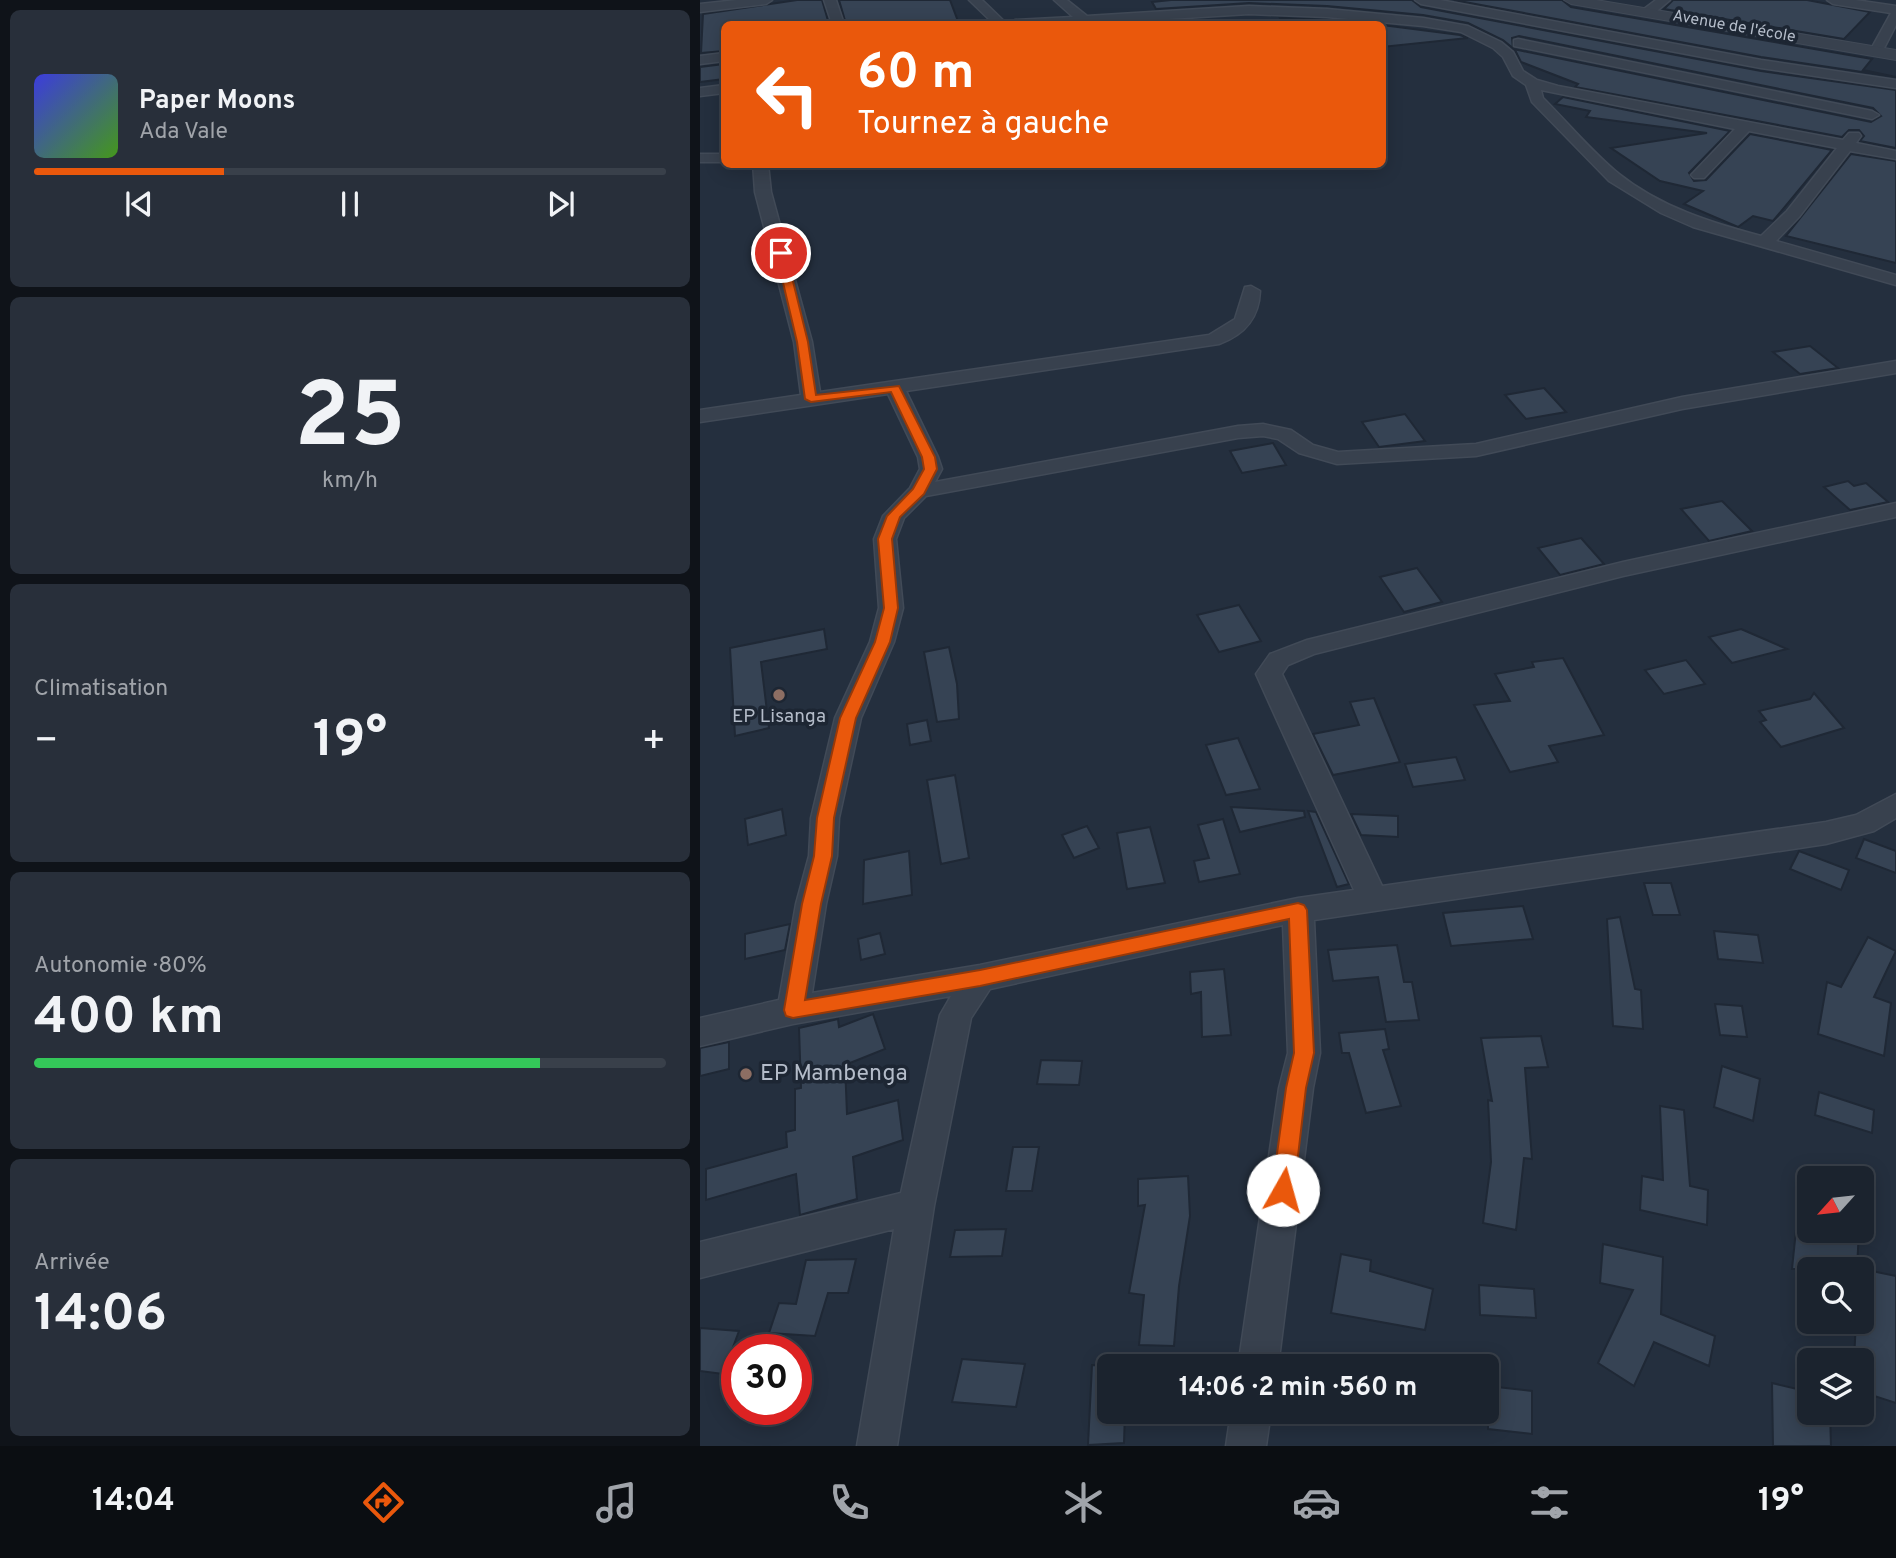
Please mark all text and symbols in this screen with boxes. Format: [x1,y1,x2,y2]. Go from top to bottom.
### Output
street label: Avenue de l'école [1671,6,1797,48]
text: 60 m [857,44,975,106]
icon: left [742,49,833,140]
text: Paper Moons [139,85,295,118]
text: Tournez à gauche [857,105,1109,145]
text: Ada Vale [139,118,228,147]
icon: previous [120,185,158,223]
icon: pause [331,185,369,223]
icon: next [542,185,580,223]
pin [751,223,811,283]
icon: arrive [762,234,800,272]
text: 25 [294,364,406,479]
text: km/h [322,467,378,496]
text: Climatisation [34,675,168,704]
marker: EP Lisanga [771,687,787,703]
place label: EP Lisanga [732,705,826,729]
text: 19° [313,709,387,775]
text: − [34,718,59,767]
text: + [641,718,666,767]
text: Autonomie · 80% [34,952,207,981]
text: 400 km [34,986,224,1052]
place label: EP Mambenga [760,1060,908,1089]
marker: EP Mambenga [738,1066,754,1082]
position arrow [1246,1153,1320,1227]
north arrow [1797,1166,1874,1242]
map controls [1797,1166,1874,1425]
text: Arrivée [34,1249,110,1278]
button: search [1797,1257,1874,1334]
text: 14:06 [34,1283,167,1349]
speed limit sign: 30 [721,1334,812,1425]
button: layers [1797,1348,1874,1425]
text: 14:06 · 2 min · 560 m [1179,1372,1417,1405]
icon: directions [359,1478,408,1527]
icon: music [592,1478,641,1527]
icon: phone [825,1478,874,1527]
icon: climate [1059,1478,1108,1527]
icon: car [1292,1478,1341,1527]
icon: filters [1525,1478,1574,1527]
text: 14:04 [92,1482,175,1522]
text: 19° [1758,1482,1804,1522]

